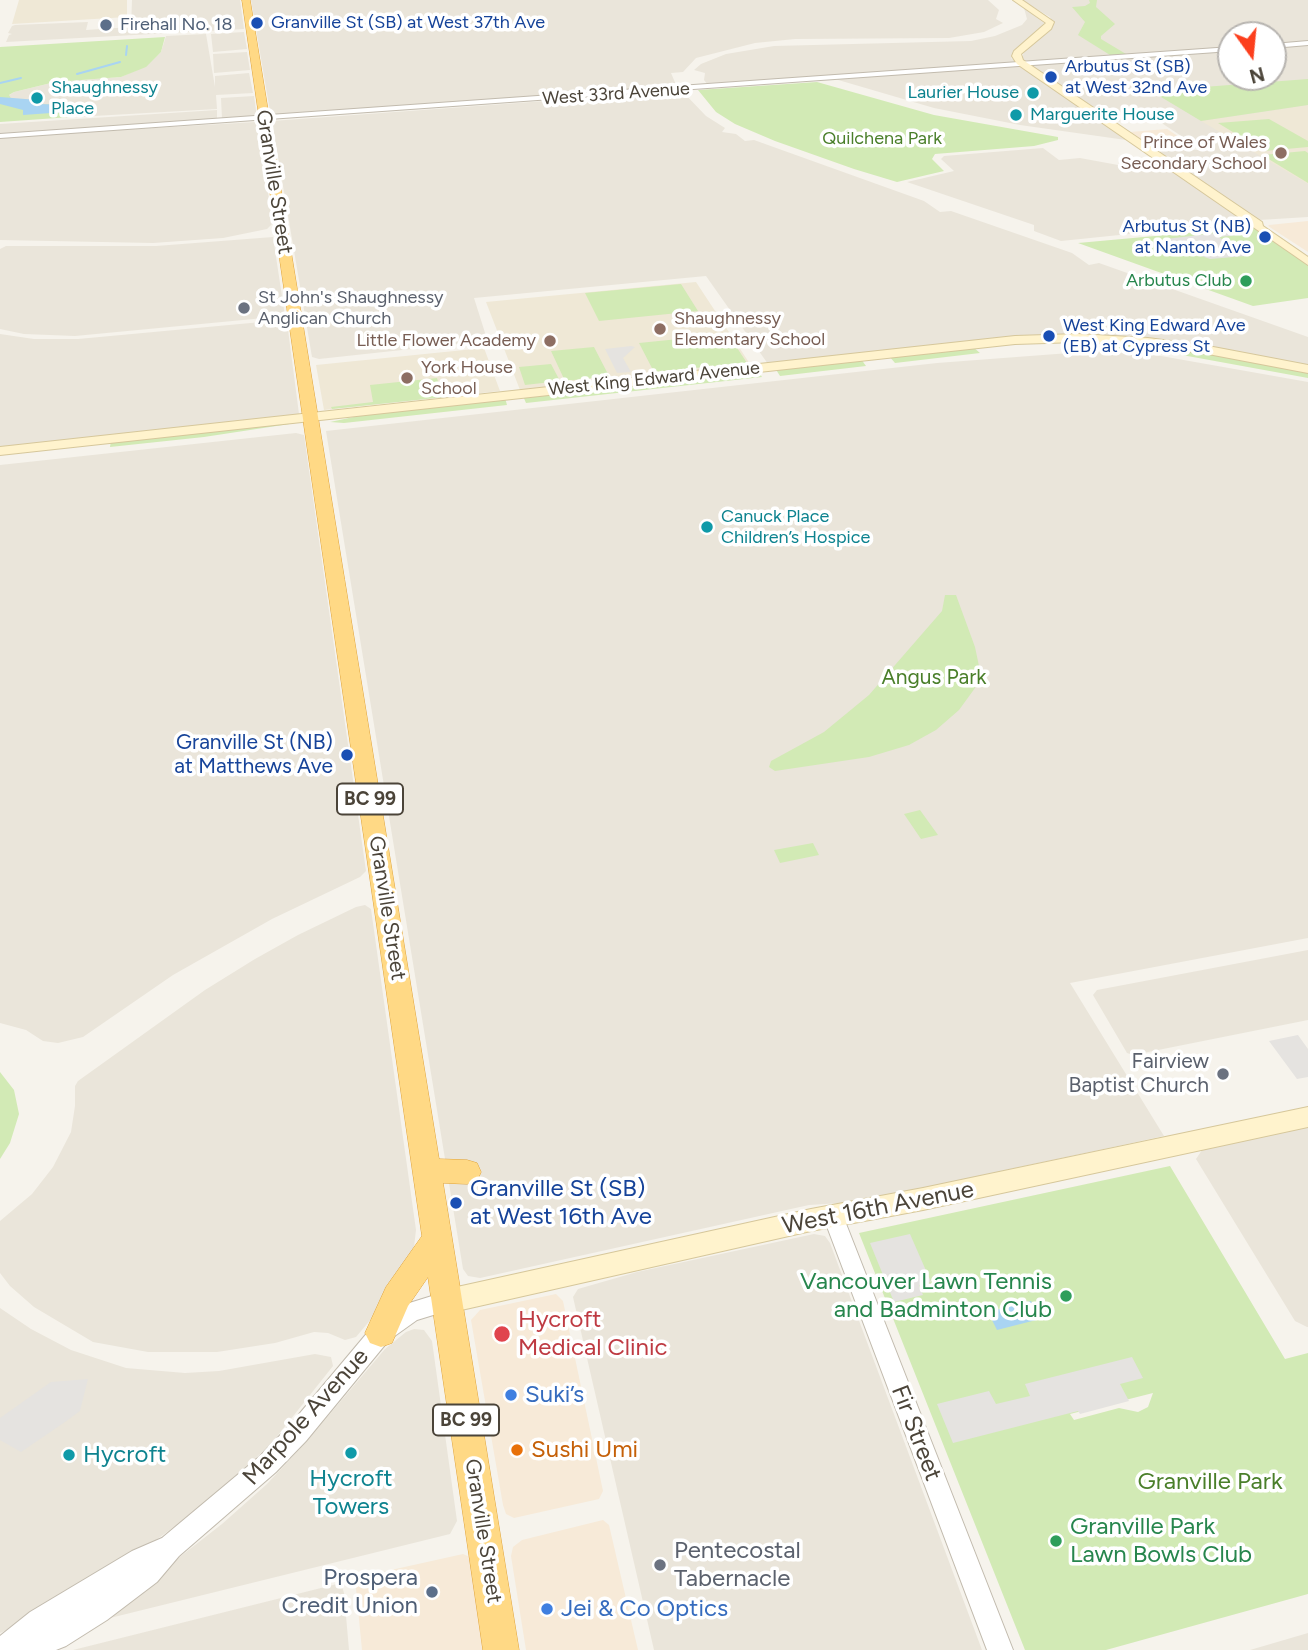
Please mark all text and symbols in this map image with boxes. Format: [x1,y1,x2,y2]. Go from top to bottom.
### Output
place label: Granville St (SB) at West 37th Ave [271,12,545,34]
place label: Firehall No. 18 [120,14,232,36]
marker: Granville St (SB) at West 37th Ave [249,15,265,31]
marker: Firehall No. 18 [98,17,114,33]
north arrow [1217,21,1287,91]
place label: Arbutus St (SB) at West 32nd Ave [1065,56,1207,98]
text: N [1247,62,1267,88]
marker: Arbutus St (SB) at West 32nd Ave [1043,69,1059,85]
place label: Shaughnessy Place [51,77,158,119]
street label: West 33rd Avenue [542,78,690,110]
place label: Laurier House [908,82,1019,104]
marker: Laurier House [1025,85,1041,101]
marker: Shaughnessy Place [29,90,45,106]
place label: Marguerite House [1030,104,1174,126]
marker: Marguerite House [1008,107,1024,123]
street label: Granville Street [250,108,298,256]
park label: Quilchena Park [822,128,942,150]
place label: Prince of Wales Secondary School [1120,132,1267,174]
marker: Prince of Wales Secondary School [1273,145,1289,161]
place label: Arbutus St (NB) at Nanton Ave [1123,216,1251,258]
marker: Arbutus St (NB) at Nanton Ave [1257,229,1273,245]
place label: Arbutus Club [1126,270,1232,292]
marker: Arbutus Club [1238,273,1254,289]
place label: St John's Shaughnessy Anglican Church [258,287,444,330]
marker: St John's Shaughnessy Anglican Church [236,300,252,316]
place label: Shaughnessy Elementary School [674,308,825,350]
place label: West King Edward Ave (EB) at Cypress St [1063,315,1246,358]
marker: Shaughnessy Elementary School [652,321,668,337]
marker: West King Edward Ave (EB) at Cypress St [1041,328,1057,344]
place label: Little Flower Academy [356,330,536,352]
marker: Little Flower Academy [542,333,558,349]
place label: York House School [421,357,513,400]
street label: West King Edward Avenue [547,357,761,401]
marker: York House School [399,370,415,386]
place label: Canuck Place Children’s Hospice [721,506,870,548]
marker: Canuck Place Children’s Hospice [699,519,715,535]
park label: Angus Park [882,665,986,691]
place label: Granville St (NB) at Matthews Ave [174,730,333,780]
marker: Granville St (NB) at Matthews Ave [339,747,355,763]
road number: BC 99 [337,784,403,814]
street label: Granville Street [363,834,411,982]
place label: Fairview Baptist Church [1069,1049,1209,1099]
marker: Fairview Baptist Church [1215,1066,1231,1082]
place label: Granville St (SB) at West 16th Ave [470,1175,652,1231]
street label: West 16th Avenue [780,1175,976,1241]
marker: Granville St (SB) at West 16th Ave [448,1195,464,1211]
place label: Vancouver Lawn Tennis and Badminton Club [800,1268,1052,1324]
marker: Vancouver Lawn Tennis and Badminton Club [1058,1288,1074,1304]
place label: Hycroft Medical Clinic [518,1306,668,1362]
marker: Hycroft Medical Clinic [492,1324,512,1344]
street label: Marpole Avenue [237,1343,375,1491]
place label: Suki’s [525,1381,584,1409]
street label: Fir Street [885,1381,947,1485]
marker: Suki’s [503,1387,519,1403]
road number: BC 99 [433,1404,499,1436]
place label: Sushi Umi [531,1436,638,1464]
place label: Hycroft [83,1441,166,1469]
marker: Sushi Umi [509,1442,525,1458]
marker: Hycroft Towers [343,1445,359,1461]
marker: Hycroft [61,1447,77,1463]
street label: Granville Street [459,1457,507,1605]
place label: Hycroft Towers [309,1465,393,1521]
park label: Granville Park [1137,1468,1283,1496]
place label: Granville Park Lawn Bowls Club [1070,1513,1252,1569]
marker: Granville Park Lawn Bowls Club [1048,1533,1064,1549]
place label: Pentecostal Tabernacle [674,1537,801,1593]
marker: Pentecostal Tabernacle [652,1557,668,1573]
place label: Prospera Credit Union [282,1564,418,1620]
marker: Prospera Credit Union [424,1584,440,1600]
place label: Jei & Co Optics [561,1595,728,1623]
marker: Jei & Co Optics [539,1601,555,1617]

